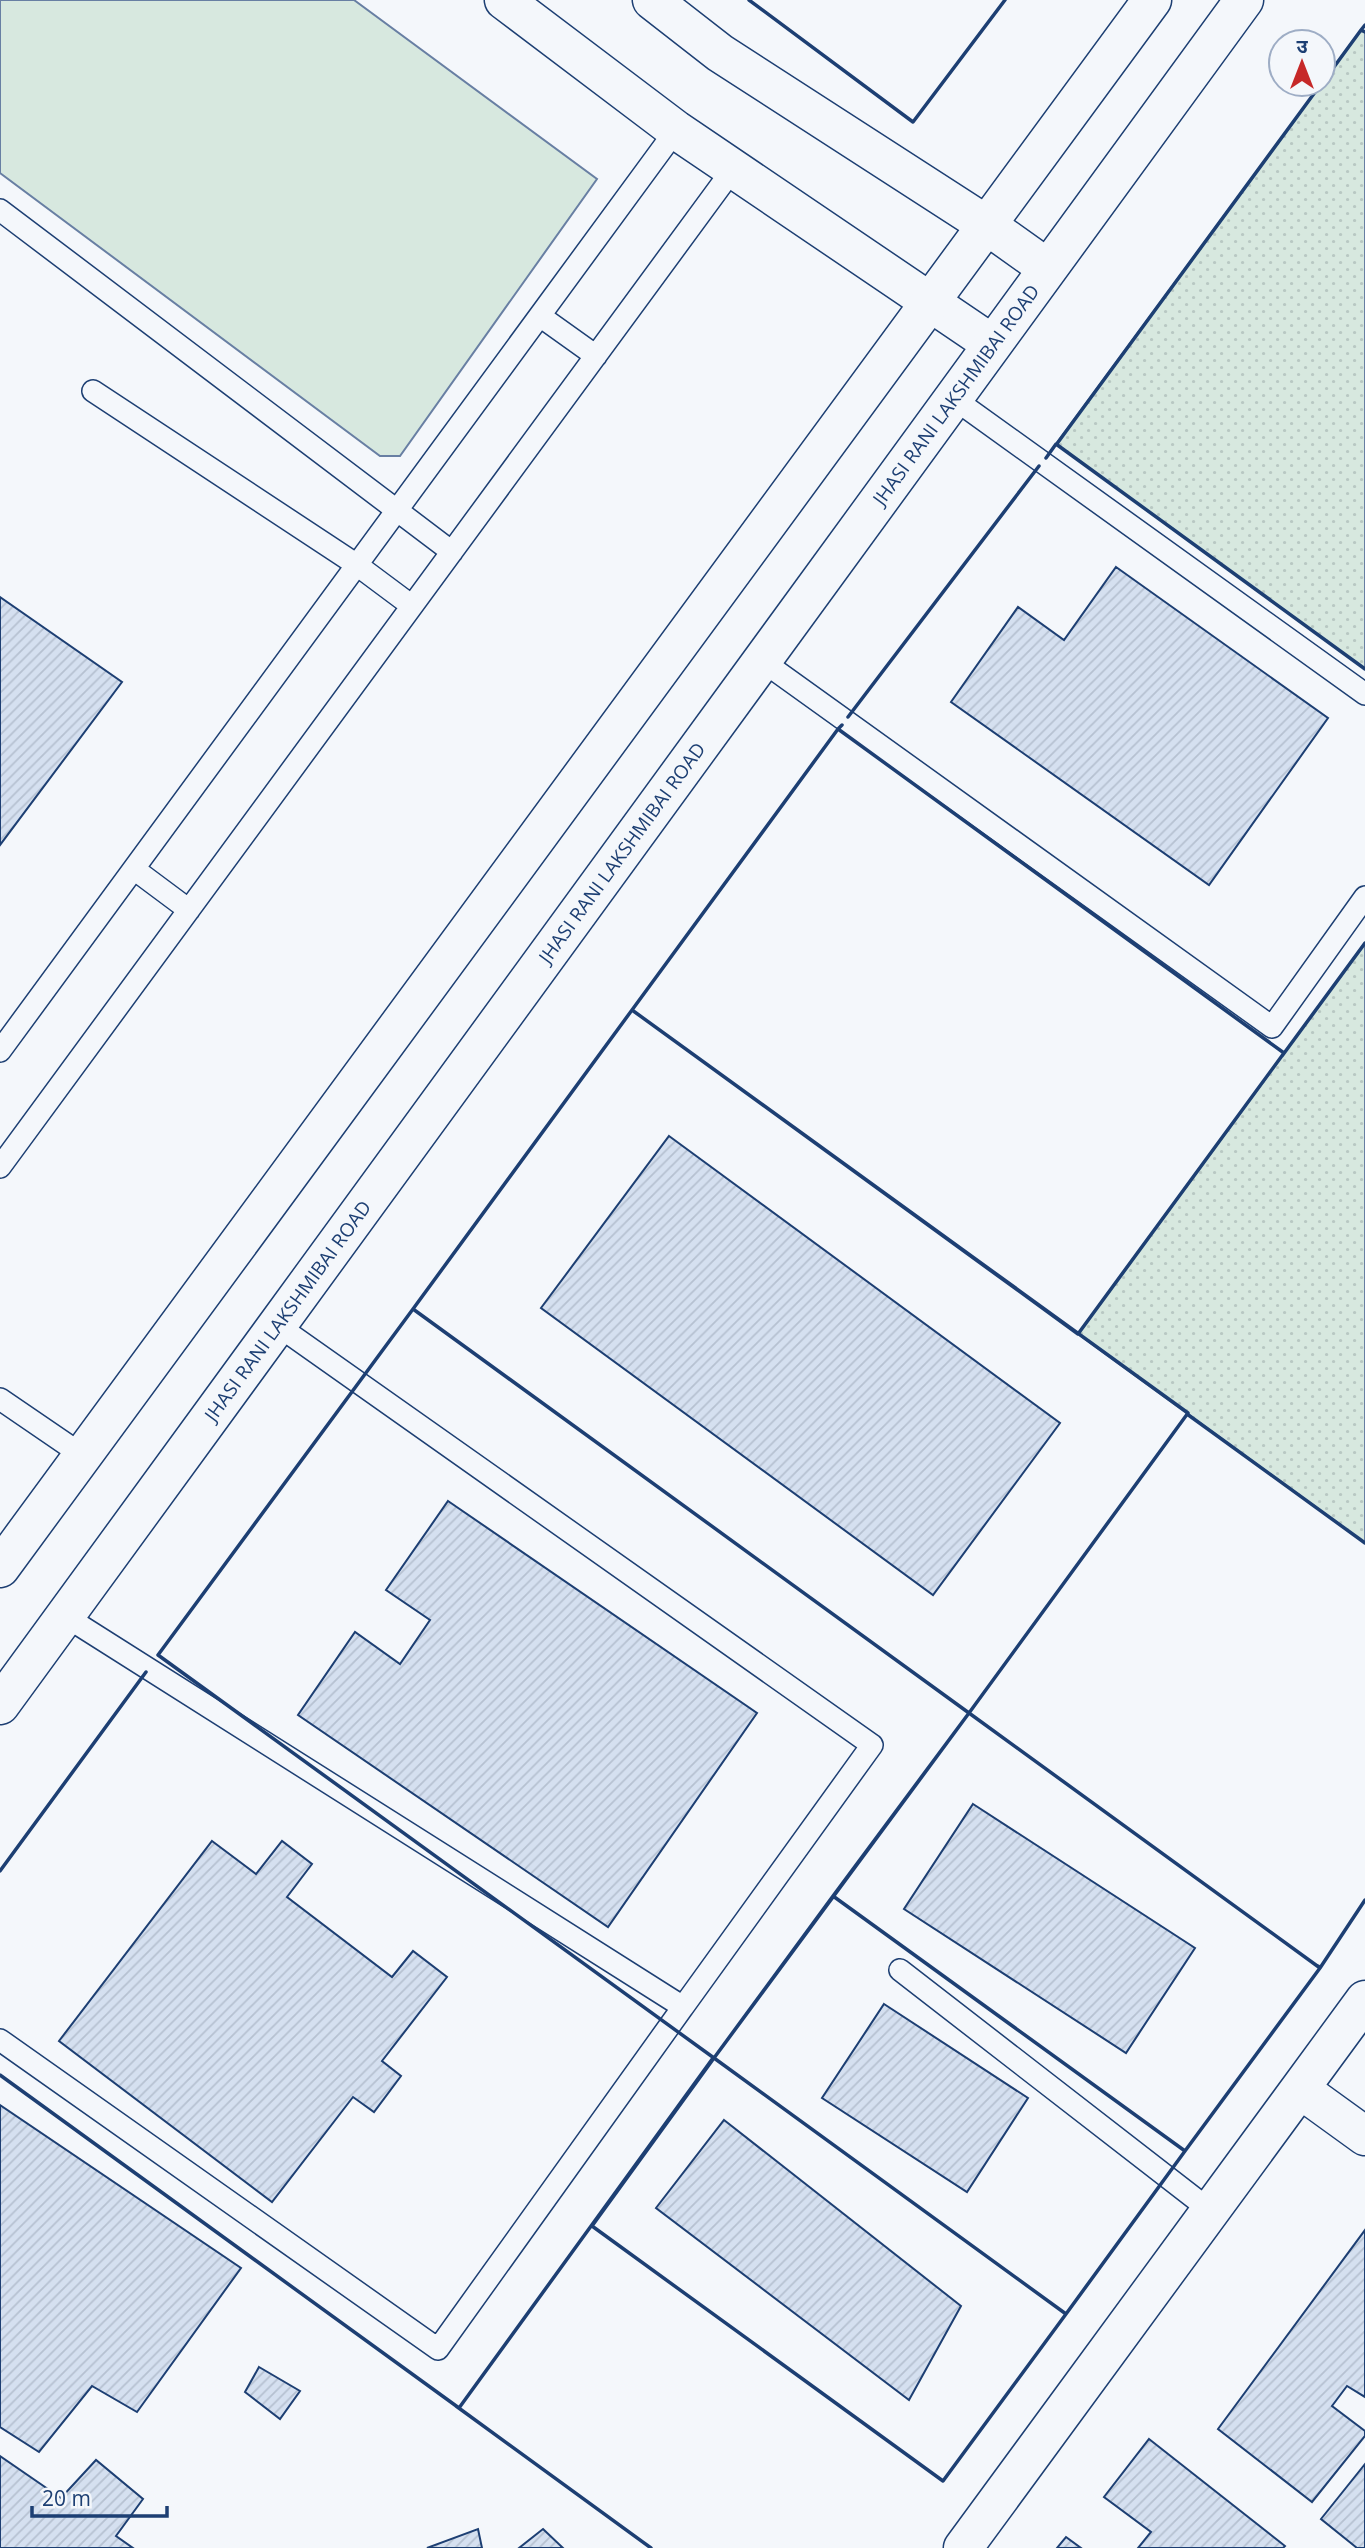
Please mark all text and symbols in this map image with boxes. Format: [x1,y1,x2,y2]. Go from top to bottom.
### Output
north arrow [1267,28,1337,98]
text: उ [1296,33,1308,59]
street label: JHASI RANI LAKSHMIBAI ROAD [866,279,1045,512]
street label: JHASI RANI LAKSHMIBAI ROAD [531,737,711,970]
street label: JHASI RANI LAKSHMIBAI ROAD [197,1195,377,1428]
scale bar [32,2474,166,2518]
text: 20 m [42,2484,91,2512]

